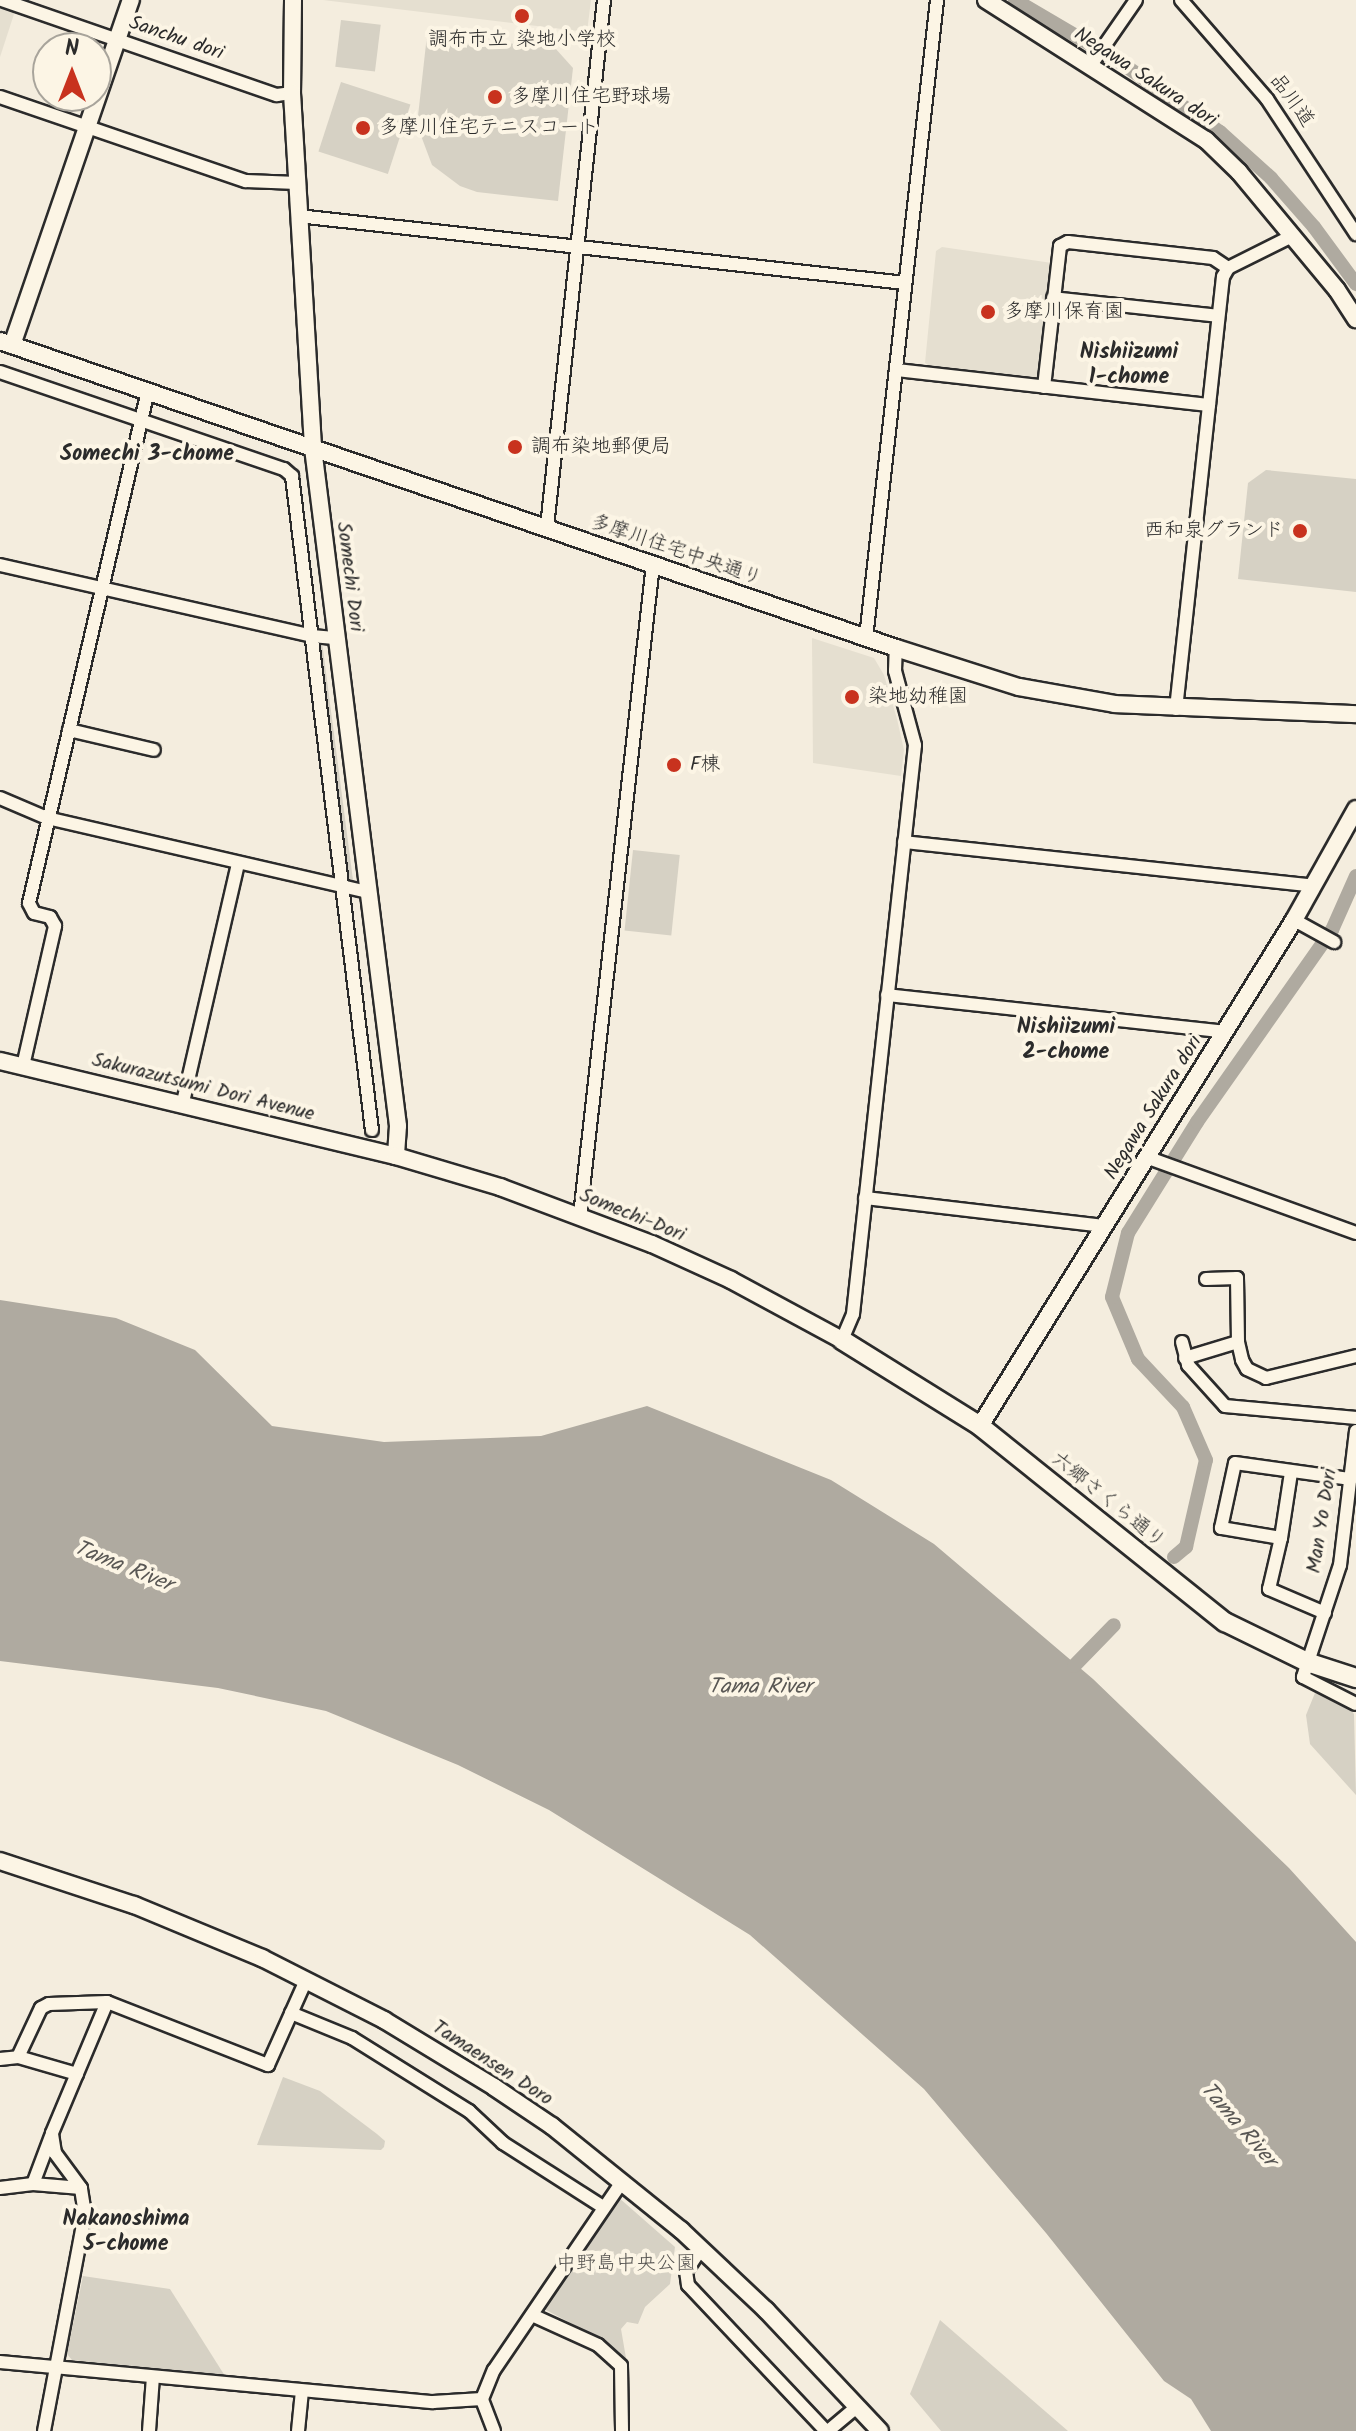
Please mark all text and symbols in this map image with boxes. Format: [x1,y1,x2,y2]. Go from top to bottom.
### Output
marker: 調布市立 染地小学校 [513,7,531,25]
street label: Sanchu dori [126,12,226,66]
street label: Negawa Sakura dori [1069,23,1221,133]
place label: 調布市立 染地小学校 [428,28,616,52]
north arrow [32,32,112,112]
text: N [65,32,79,67]
street label: 品川道 [1264,70,1318,132]
place label: 多摩川住宅野球場 [511,85,671,109]
marker: 多摩川住宅野球場 [486,88,504,106]
place label: 多摩川住宅テニスコート [379,116,599,140]
marker: 多摩川住宅テニスコート [354,119,372,137]
place label: 多摩川保育園 [1004,300,1124,324]
marker: 多摩川保育園 [979,303,997,321]
district label: Nishiizumi 1-chome [1080,339,1178,390]
place label: 調布染地郵便局 [531,435,671,459]
marker: 調布染地郵便局 [506,438,524,456]
district label: Somechi 3-chome [60,442,234,468]
street label: 多摩川住宅中央通り [587,510,765,592]
place label: 西和泉グランド [1144,519,1284,543]
street label: Somechi Dori [330,521,368,633]
marker: 西和泉グランド [1291,522,1309,540]
place label: 染地幼稚園 [868,685,968,709]
marker: 染地幼稚園 [843,688,861,706]
place label: F棟 [690,753,720,777]
marker: F棟 [665,756,683,774]
district label: Nishiizumi 2-chome [1017,1014,1115,1066]
street label: Negawa Sakura dori [1100,1031,1208,1185]
street label: Sakurazutsumi Dori Avenue [89,1049,317,1127]
street label: Somechi-Dori [576,1184,688,1248]
street label: 六郷さくら通り [1046,1448,1170,1554]
street label: Man Yo Dori [1303,1467,1343,1575]
water label: Tama River [70,1535,176,1599]
water label: Tama River [708,1675,812,1701]
street label: Tamaensen Doro [427,2016,557,2112]
water label: Tama River [1194,2077,1282,2173]
district label: Nakanoshima 5-chome [62,2206,190,2258]
park label: 中野島中央公園 [556,2252,696,2276]

